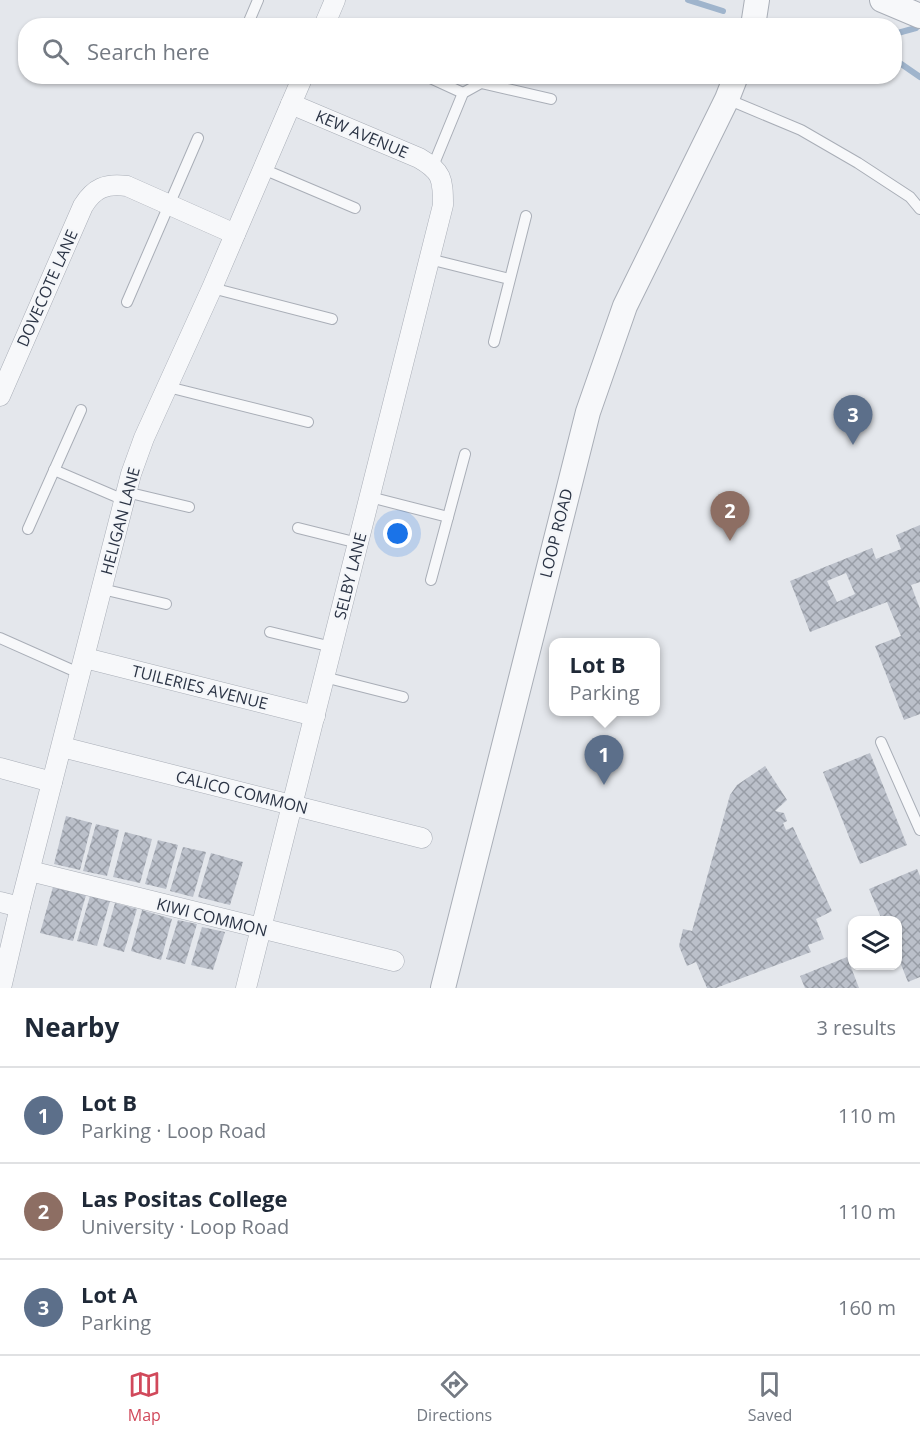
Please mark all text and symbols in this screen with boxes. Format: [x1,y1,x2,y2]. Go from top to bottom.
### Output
search box [18,18,902,84]
icon: search [39,35,72,68]
text: Search here [87,36,210,66]
street label: KEW AVENUE [312,105,412,163]
street label: DOVECOTE LANE [11,226,83,350]
pin: 3 [834,396,872,445]
street label: HELIGAN LANE [95,465,145,577]
street label: LOOP ROAD [534,486,578,580]
pin: 2 [710,492,750,541]
your location [383,519,412,548]
street label: SELBY LANE [329,530,371,622]
popup [549,638,660,716]
text: Lot B [570,649,626,679]
street label: TUILERIES AVENUE [130,659,270,715]
text: Parking [570,679,640,706]
pin: 1 [584,736,624,785]
street label: CALICO COMMON [174,765,310,819]
street label: KIWI COMMON [154,893,270,941]
map controls [848,916,902,970]
button: layers [848,916,902,970]
text: Nearby [24,1009,119,1045]
text: 3 results [816,1014,896,1041]
text: Lot B [81,1087,137,1117]
text: 1 [38,1102,49,1129]
text: 110 m [838,1102,896,1129]
text: Parking · Loop Road [81,1117,266,1144]
text: Las Positas College [81,1183,287,1213]
text: 2 [38,1198,49,1225]
text: 110 m [838,1198,896,1225]
text: University · Loop Road [81,1213,289,1240]
text: Lot A [81,1279,138,1309]
text: 3 [38,1294,49,1321]
text: 160 m [838,1294,896,1321]
text: Parking [81,1309,151,1336]
tab: Map [128,1368,161,1426]
tab: Directions [416,1368,492,1426]
tab: Saved [748,1368,792,1426]

